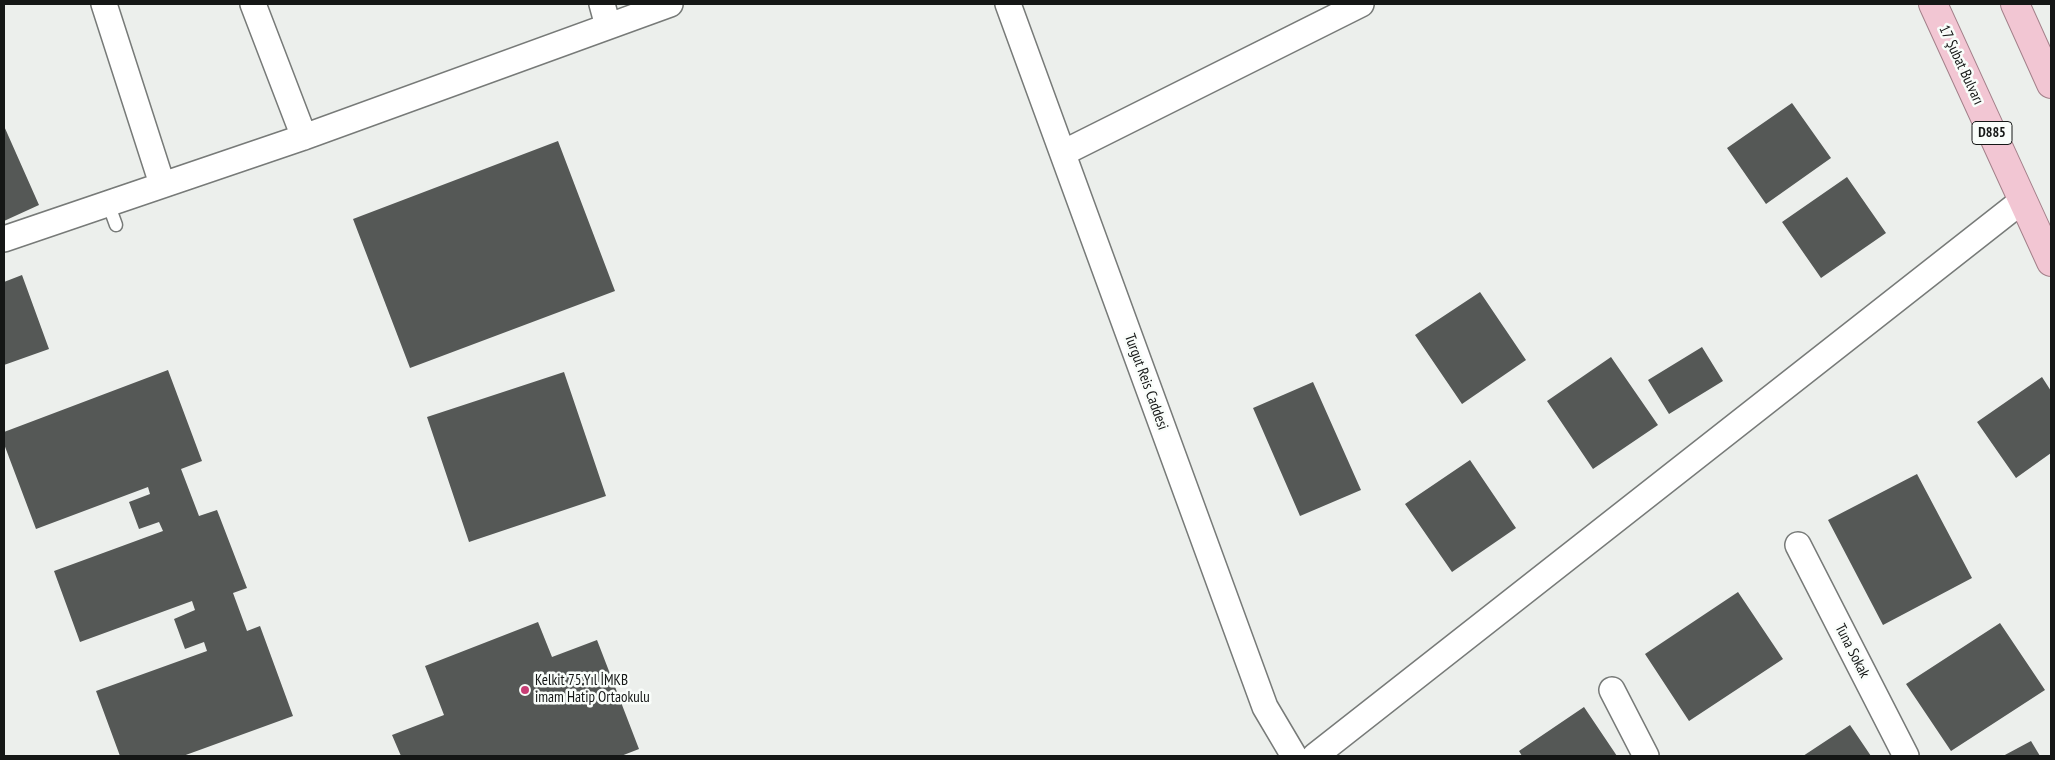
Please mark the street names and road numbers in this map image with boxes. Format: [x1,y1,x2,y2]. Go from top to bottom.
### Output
street label: 17 Şubat Bulvarı [1935,22,1987,108]
road number: D885 [1972,122,2012,144]
street label: Turgut Reis Caddesi [1120,332,1172,432]
street label: Tuna Sokak [1831,621,1873,681]

